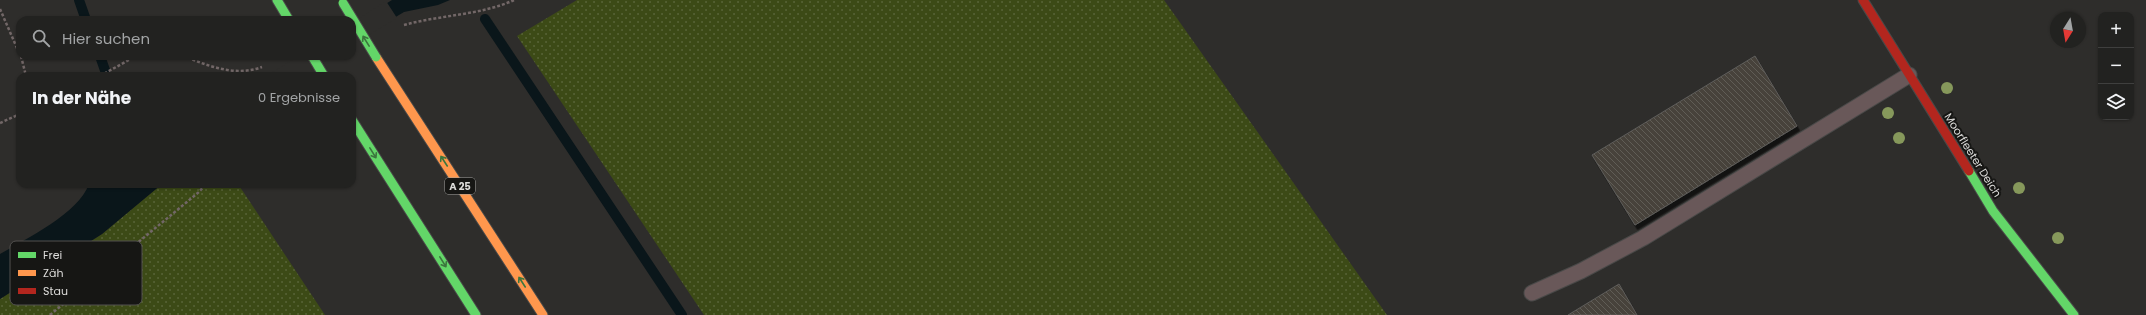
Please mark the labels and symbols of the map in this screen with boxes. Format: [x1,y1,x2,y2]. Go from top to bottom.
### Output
north arrow [2050,12,2086,48]
one-way arrow [362,35,370,47]
street label: Moorfleeter Deich [1941,110,2005,200]
one-way arrow [369,147,377,158]
one-way arrow [440,156,448,167]
road number: A 25 [445,178,475,194]
legend [10,241,142,305]
text: Frei [43,247,62,263]
one-way arrow [439,256,447,268]
text: Zäh [43,265,63,281]
one-way arrow [518,277,526,288]
text: Stau [43,283,68,299]

